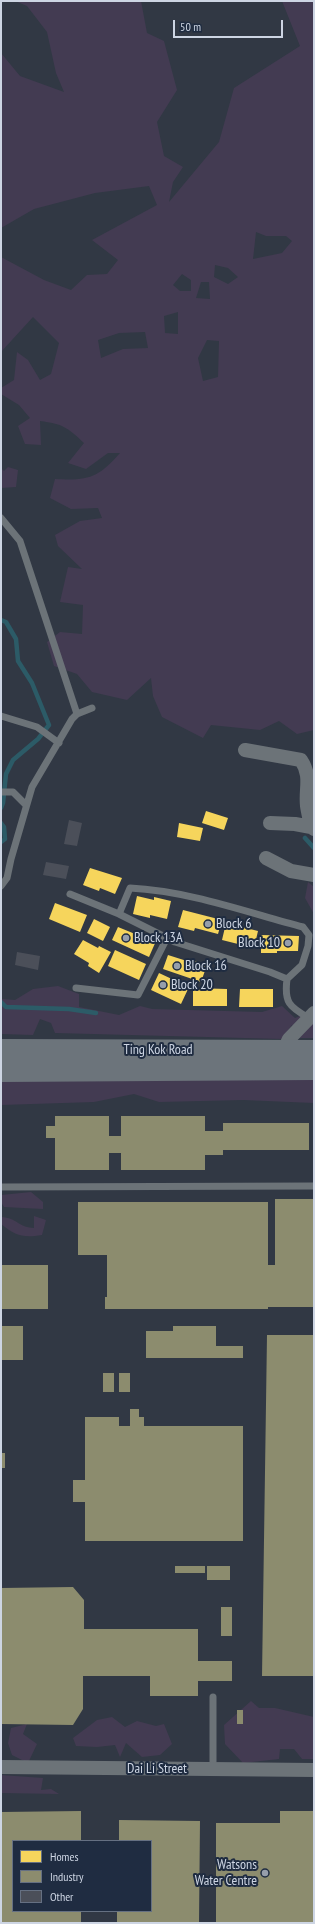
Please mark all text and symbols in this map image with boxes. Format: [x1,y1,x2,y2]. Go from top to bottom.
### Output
scale bar [175,12,285,38]
text: 50 m [180,19,201,34]
place label: Block 6 [216,916,252,932]
marker: Block 6 [203,919,213,929]
place label: Block 13A [134,930,183,946]
marker: Block 13A [121,933,131,943]
place label: Block 10 [238,935,280,951]
marker: Block 10 [283,938,293,948]
place label: Block 16 [185,958,227,974]
marker: Block 16 [172,961,182,971]
place label: Block 20 [171,977,213,993]
marker: Block 20 [158,980,168,990]
street label: Ting Kok Road [123,1042,193,1058]
street label: Dai Li Street [127,1761,187,1777]
legend [12,1840,152,1912]
text: Homes [50,1849,78,1864]
place label: Watsons Water Centre [195,1857,257,1890]
marker: Watsons Water Centre [260,1868,270,1878]
text: Industry [50,1869,84,1884]
text: Other [50,1889,73,1904]

